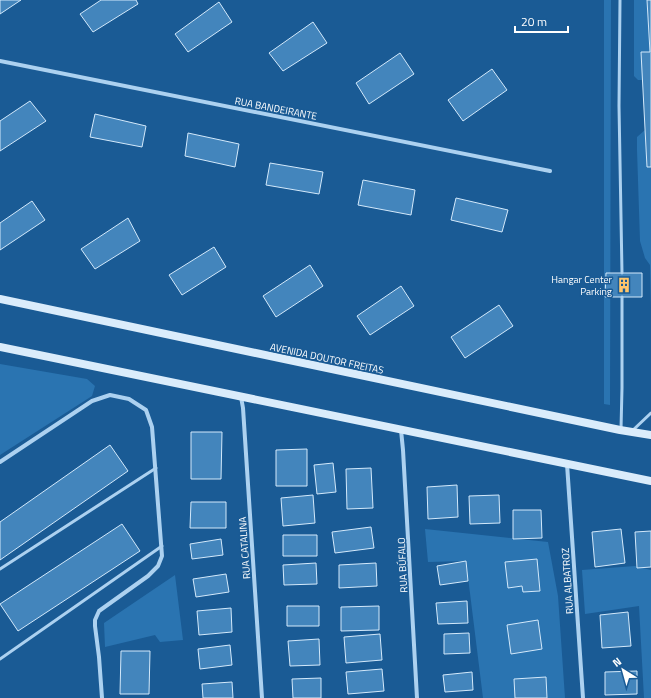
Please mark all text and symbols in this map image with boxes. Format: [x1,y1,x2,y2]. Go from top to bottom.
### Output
scale bar [515,8,568,34]
text: 20 m [521,12,547,31]
street label: RUA BANDEIRANTE [233,93,319,124]
place label: Hangar Center Parking [551,272,613,299]
building icon: Hangar Center Parking [615,276,633,294]
street label: AVENIDA DOUTOR FREITAS [269,339,385,378]
street label: RUA CATALINA [235,516,254,580]
street label: RUA BÚFALO [394,537,411,593]
street label: RUA ALBATROZ [558,547,577,615]
north arrow [603,650,643,690]
text: N [609,653,625,671]

